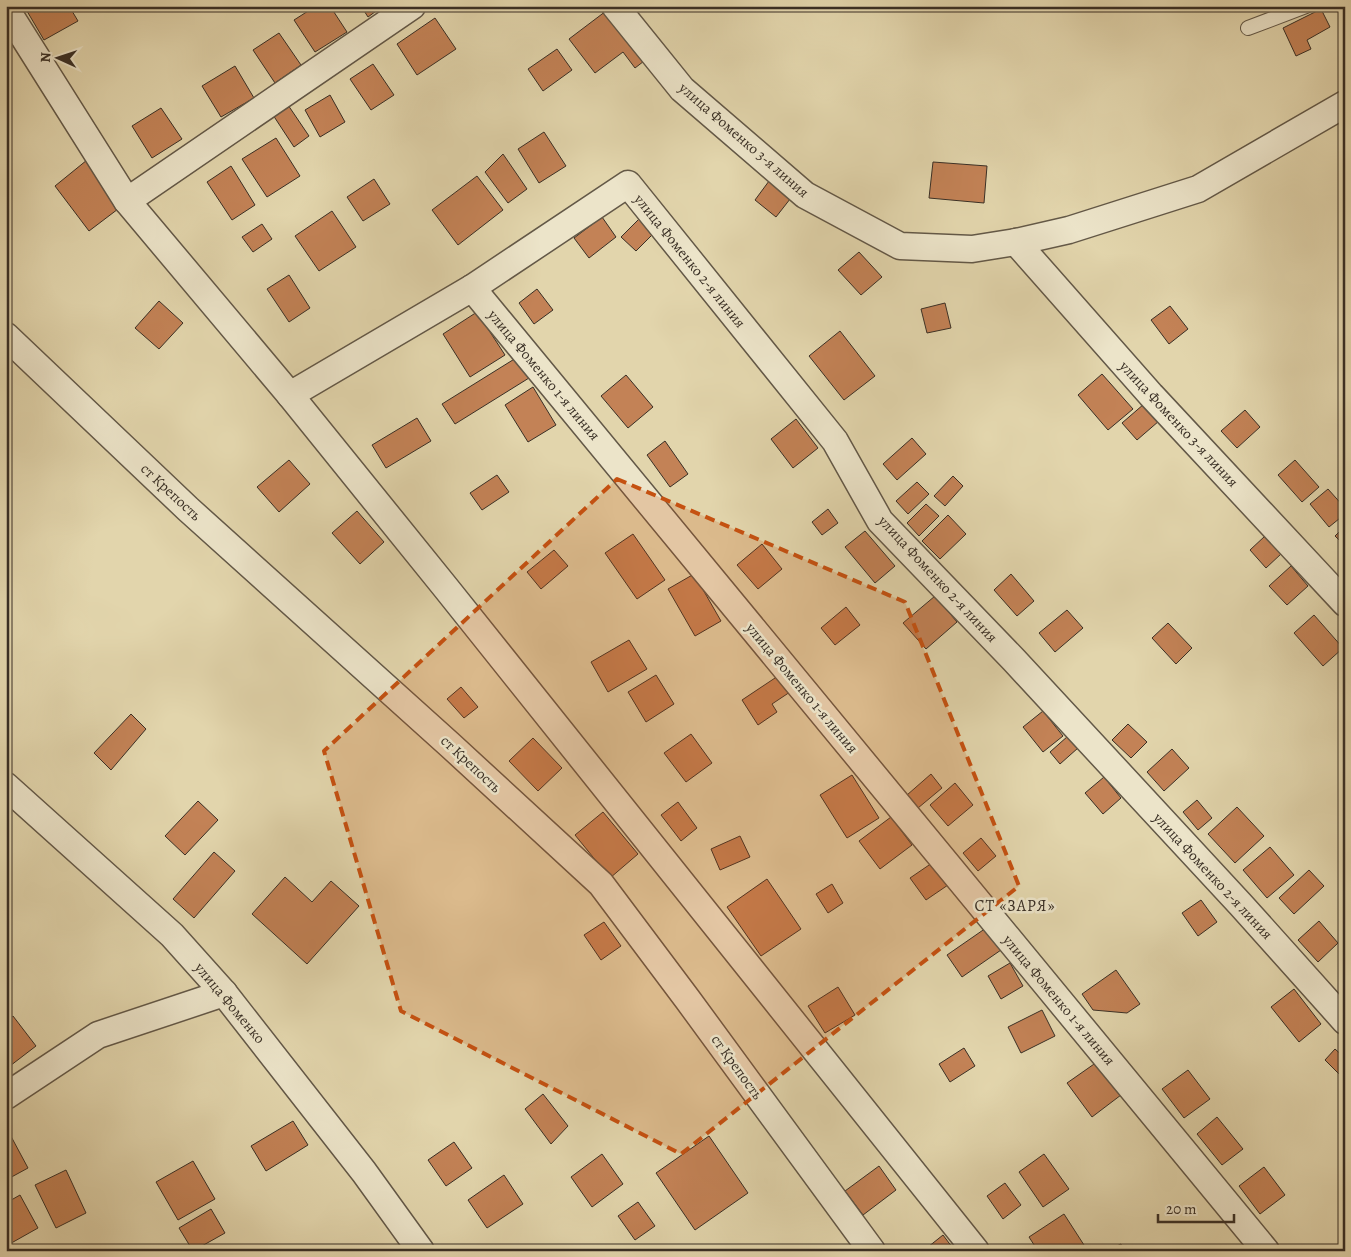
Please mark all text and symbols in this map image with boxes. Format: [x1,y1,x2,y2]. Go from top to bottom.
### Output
north arrow [32,32,82,82]
text: N [36,52,55,63]
street label: улица Фоменко 3-я линия [674,77,813,202]
street label: улица Фоменко 2-я линия [629,189,750,332]
street label: улица Фоменко 1-я линия [483,305,605,445]
street label: улица Фоменко 3-я линия [1114,356,1243,492]
street label: ст Крепость [136,459,206,526]
street label: улица Фоменко 2-я линия [873,510,1002,647]
street label: улица Фоменко 1-я линия [741,618,863,758]
street label: ст Крепость [436,731,506,798]
street label: улица Фоменко 2-я линия [1148,807,1277,944]
district label: СТ «ЗАРЯ» [974,895,1056,917]
street label: улица Фоменко 1-я линия [998,930,1120,1070]
street label: улица Фоменко [190,957,270,1048]
street label: ст Крепость [707,1030,768,1104]
scale bar [1158,1192,1235,1224]
text: 20 m [1166,1199,1197,1219]

